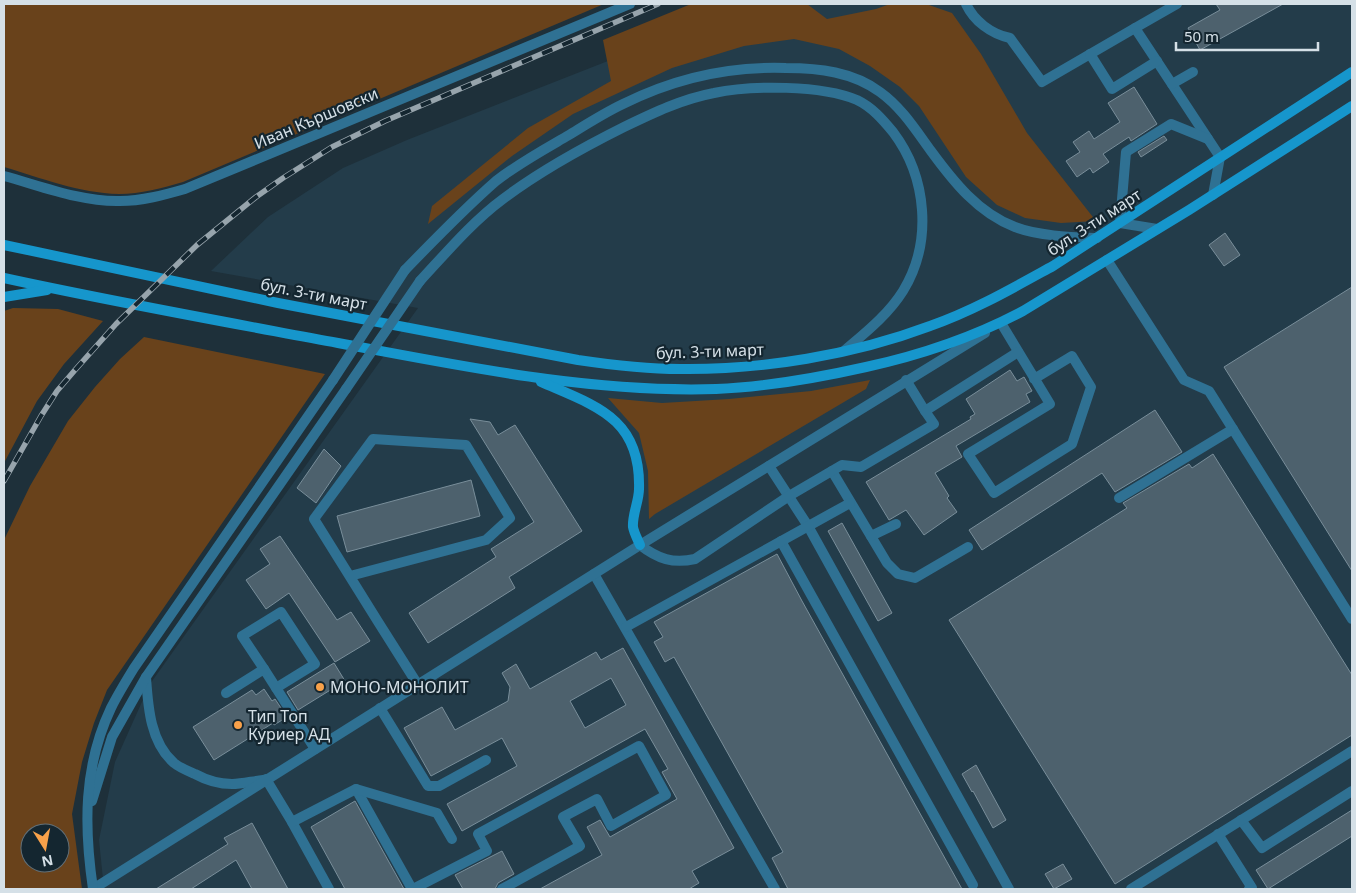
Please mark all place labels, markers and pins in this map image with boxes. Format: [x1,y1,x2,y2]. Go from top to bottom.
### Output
place label: МОНО-МОНОЛИТ [330,676,469,698]
marker: МОНО-МОНОЛИТ [314,681,326,693]
place label: Тип Топ Куриер АД [248,705,331,745]
marker: Тип Топ Куриер АД [232,719,244,731]

